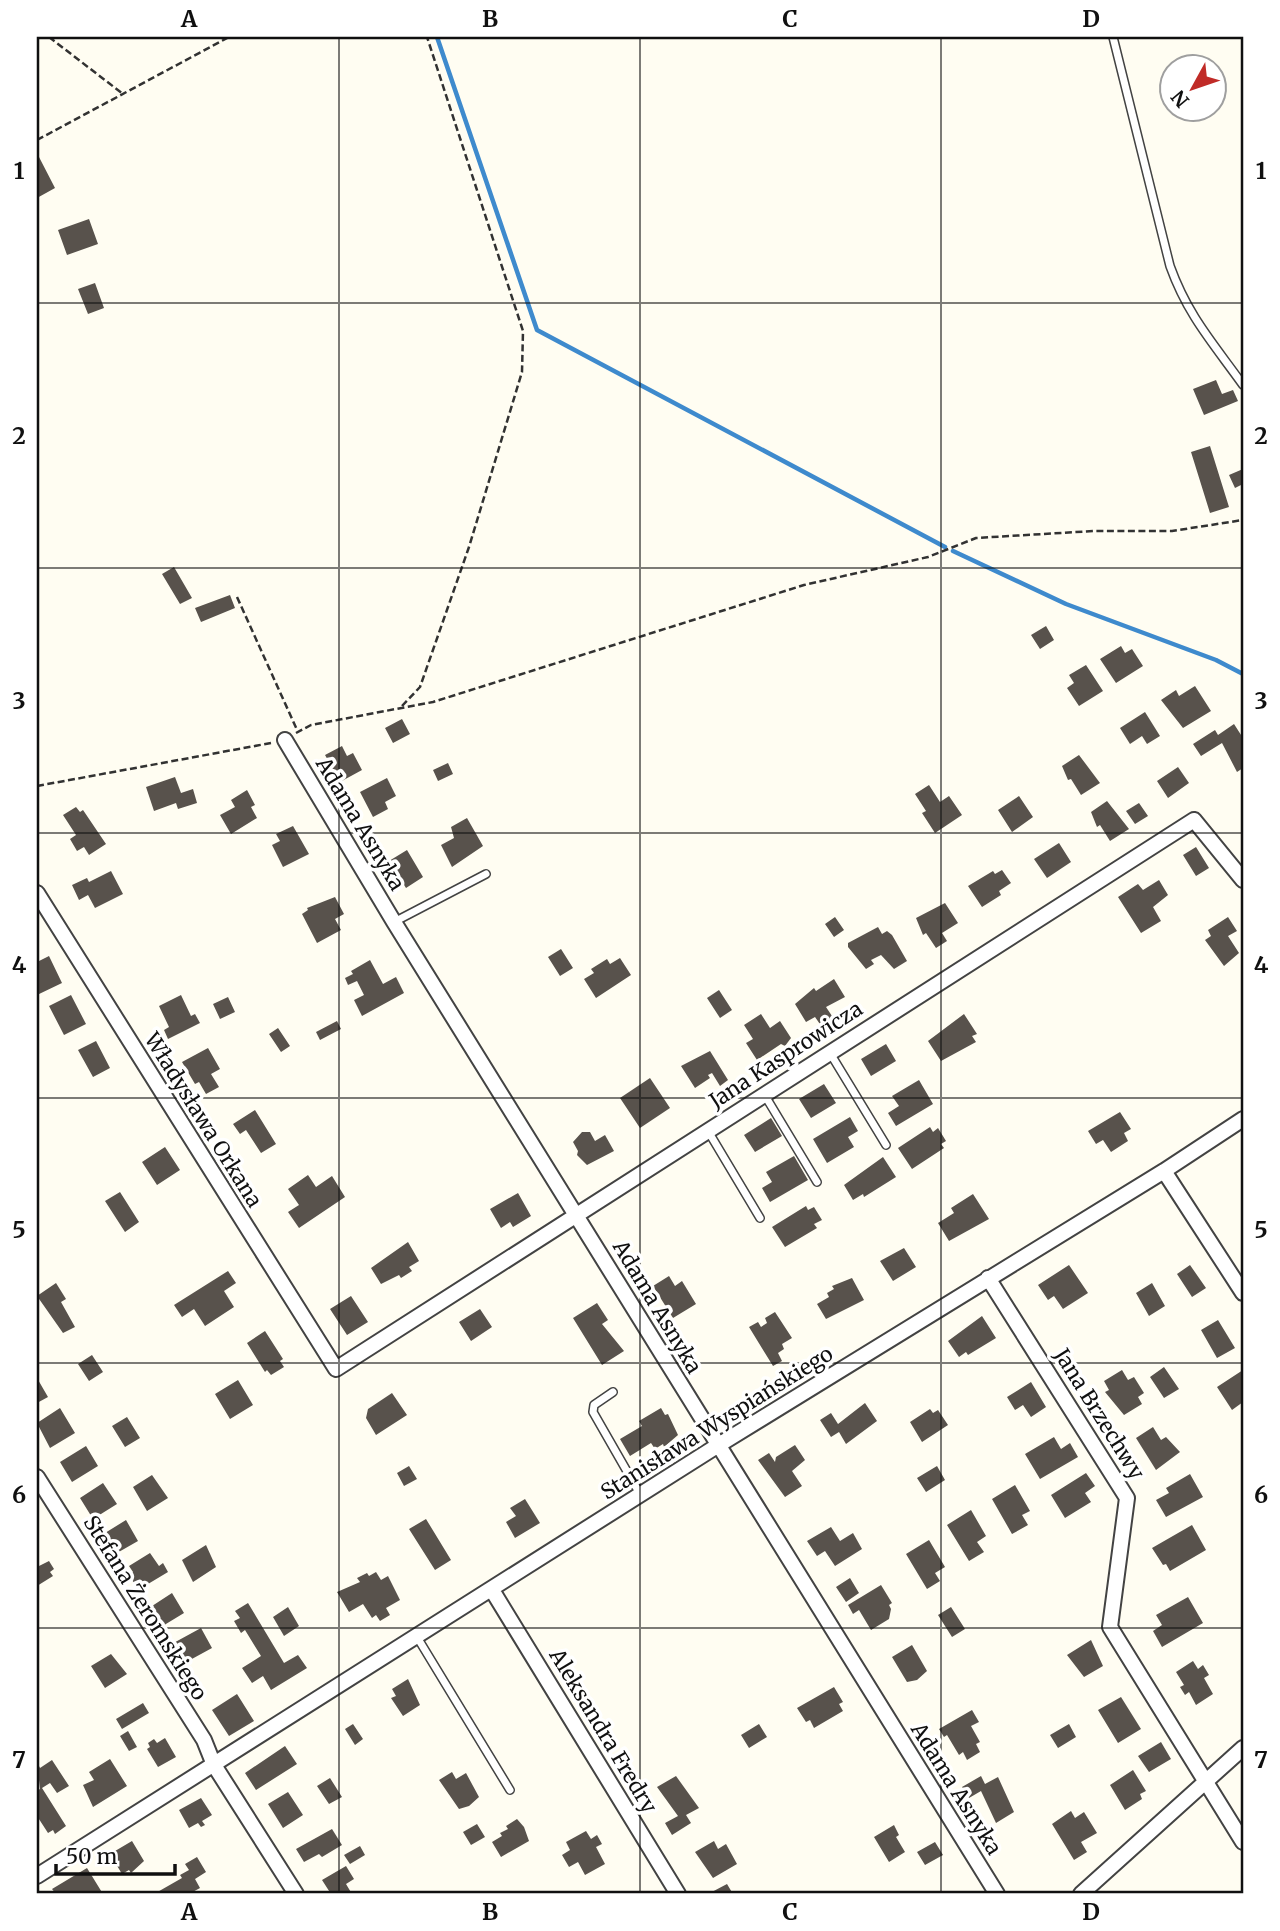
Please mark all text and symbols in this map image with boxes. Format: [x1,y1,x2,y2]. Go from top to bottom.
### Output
text: A [180,4,198,33]
text: B [482,4,498,33]
text: C [782,4,798,33]
text: D [1082,4,1100,33]
north arrow [1158,52,1228,122]
text: N [1166,85,1194,112]
text: 1 [14,156,25,185]
text: 1 [1256,156,1267,185]
text: 2 [12,421,26,450]
text: 2 [1254,421,1268,450]
text: 3 [12,686,26,715]
text: 3 [1254,686,1268,715]
street label: Adama Asnyka [310,751,411,895]
text: 4 [12,950,27,979]
text: 4 [1254,950,1269,979]
street label: Jana Kasprowicza [703,995,868,1115]
street label: Władysława Orkana [138,1026,268,1212]
text: 5 [12,1215,26,1244]
text: 5 [1254,1215,1268,1244]
street label: Adama Asnyka [607,1234,708,1378]
street label: Stanisława Wyspiańskiego [596,1340,838,1505]
street label: Jana Brzechwy [1048,1342,1151,1485]
text: 6 [12,1480,26,1509]
text: 6 [1254,1480,1268,1509]
street label: Stefana Żeromskiego [78,1510,213,1705]
street label: Aleksandra Fredry [543,1643,664,1818]
street label: Adama Asnyka [905,1717,1008,1860]
text: 7 [12,1745,26,1774]
text: 7 [1254,1745,1268,1774]
scale bar [56,1833,175,1877]
text: 50 m [66,1843,117,1870]
text: A [180,1897,198,1926]
text: B [482,1897,498,1926]
text: C [782,1897,798,1926]
text: D [1082,1897,1100,1926]

